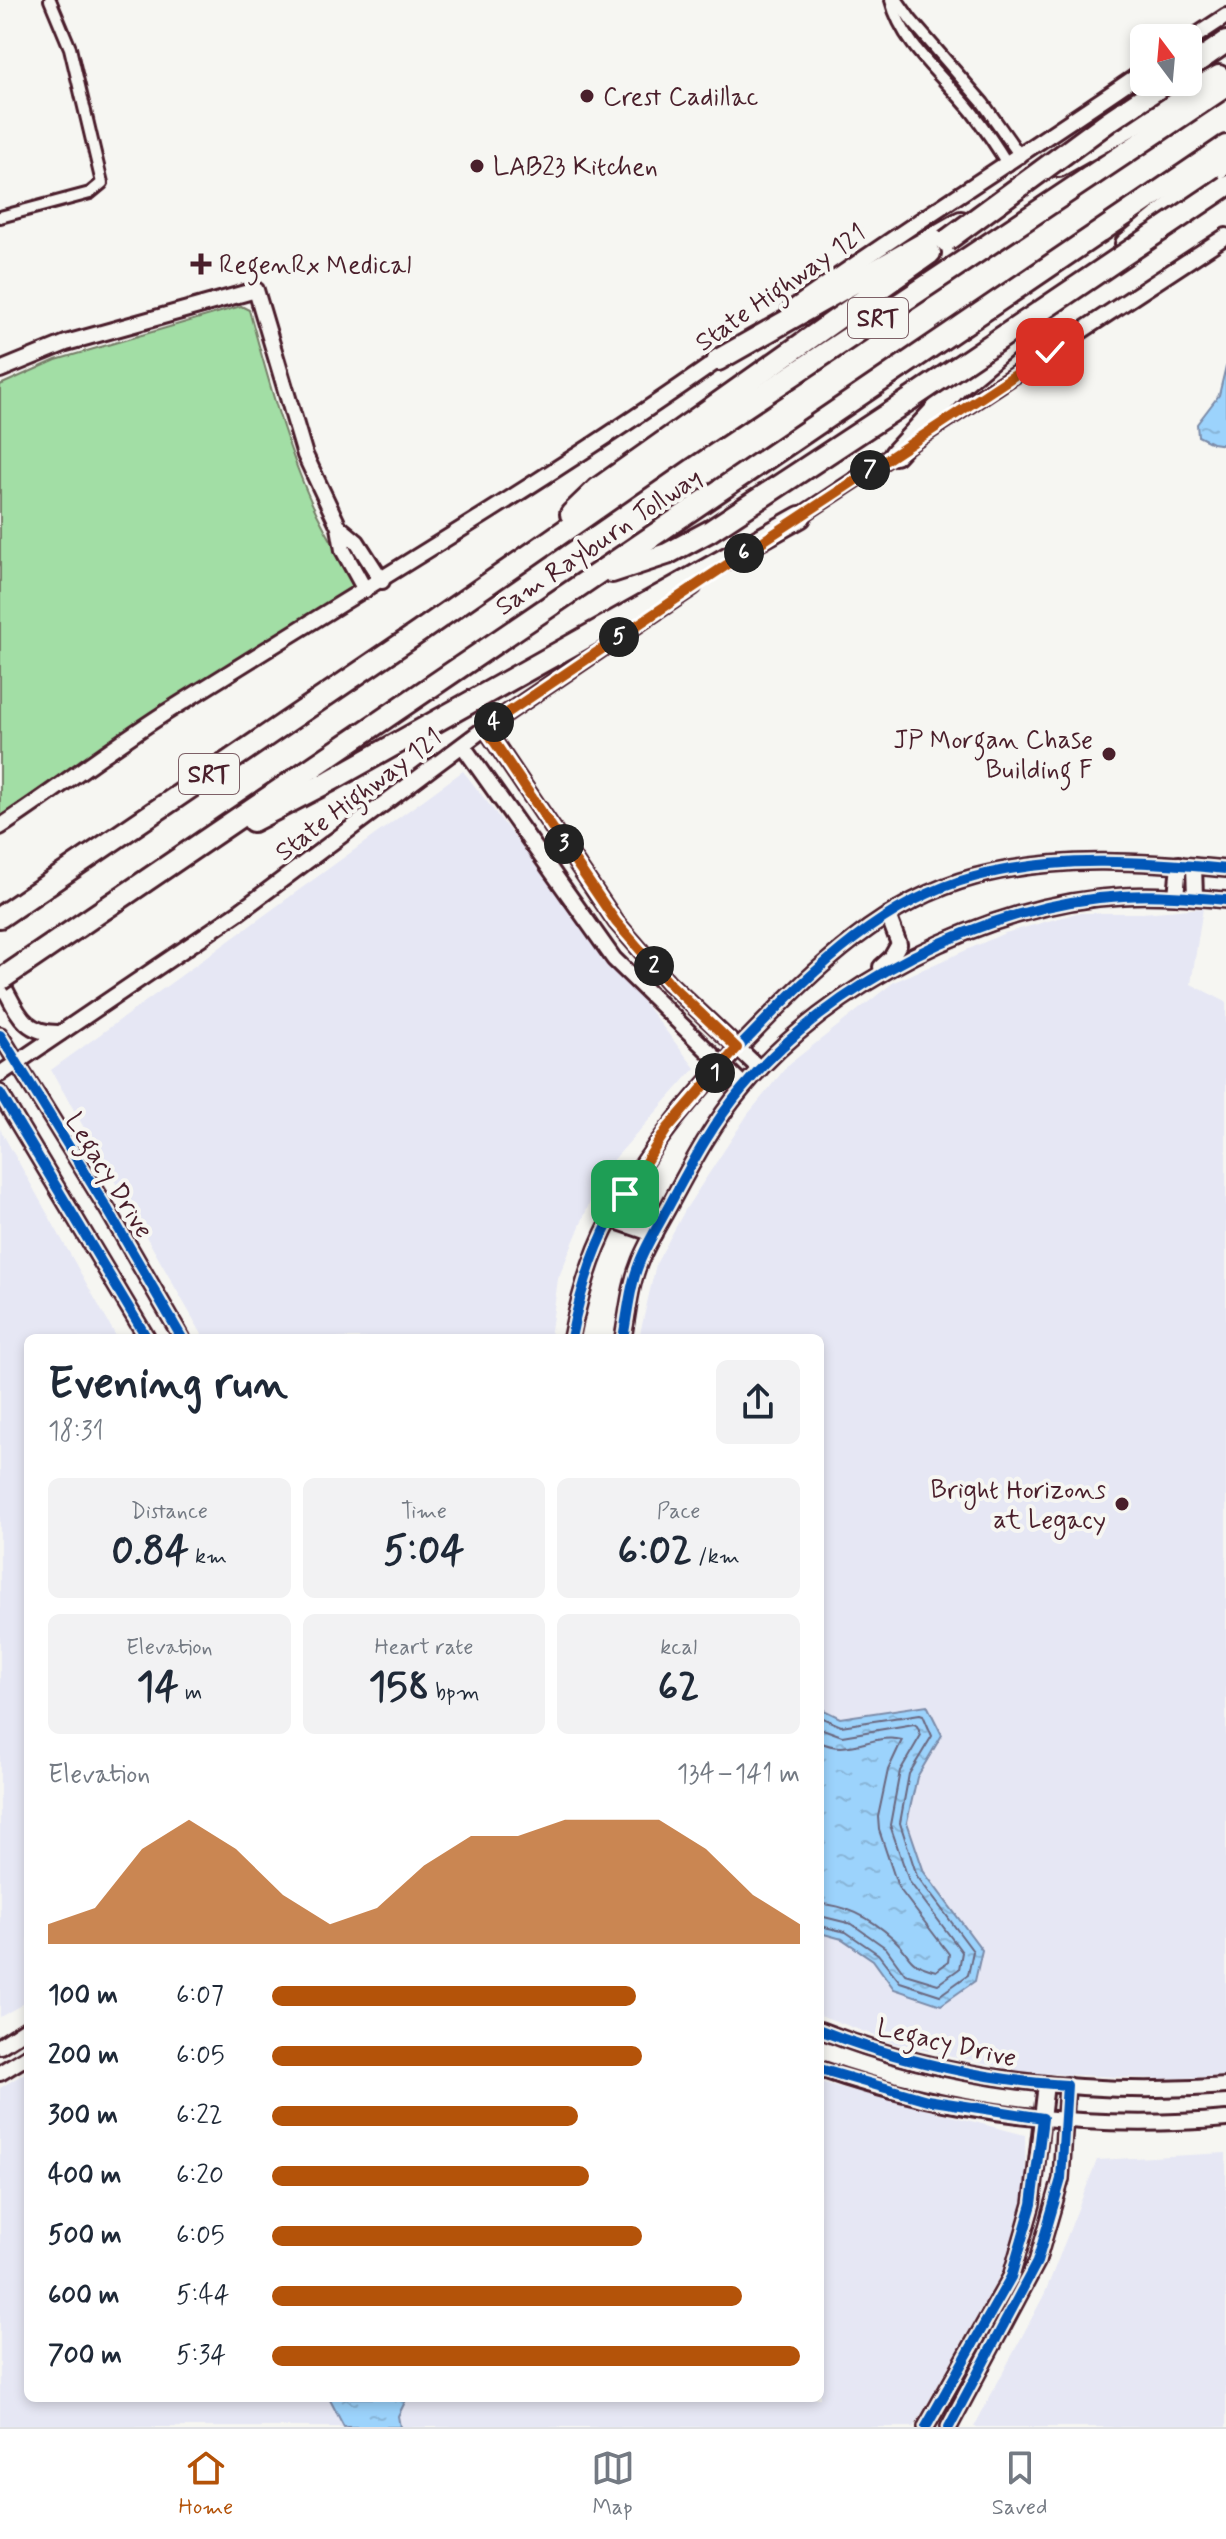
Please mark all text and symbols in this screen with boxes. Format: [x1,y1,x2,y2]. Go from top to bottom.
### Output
north arrow [1130,24,1202,96]
map controls [1130,24,1202,96]
place label: Crest Cadillac [603,81,759,115]
marker: Crest Cadillac [578,87,596,105]
place label: LAB23 Kitchen [493,151,658,185]
marker: LAB23 Kitchen [468,157,486,175]
street label: State Highway 121 [689,217,875,363]
place label: RegenRx Medical [219,249,411,286]
marker: RegenRx Medical [190,253,212,275]
road number: SRT [848,298,908,338]
pin [1016,318,1084,386]
icon: check [1028,330,1072,374]
pin: 7 [850,450,890,490]
text: 7 [863,456,877,484]
street label: Sam Rayburn Tollway [489,461,709,624]
pin: 6 [724,533,764,573]
text: 6 [738,539,750,567]
pin: 5 [599,617,639,657]
text: 5 [612,623,626,651]
pin: 4 [474,702,514,742]
text: 4 [488,708,500,736]
street label: State Highway 121 [269,722,451,872]
place label: JP Morgan Chase Building F [893,724,1093,791]
marker: JP Morgan Chase Building F [1100,745,1118,763]
road number: SRT [179,754,239,794]
pin: 3 [544,824,584,864]
text: 3 [559,830,569,858]
pin: 2 [634,946,674,986]
text: 2 [649,952,659,980]
pin: 1 [695,1053,735,1093]
text: 1 [710,1059,720,1087]
street label: Legacy Drive [54,1107,160,1247]
pin [591,1160,659,1228]
icon: arrive [603,1172,647,1216]
text: Evening run [48,1356,288,1414]
button: share [716,1360,800,1444]
text: 18:31 [48,1415,104,1449]
place label: Bright Horizons at Legacy [930,1474,1106,1540]
marker: Bright Horizons at Legacy [1113,1495,1131,1513]
text: Distance [131,1498,208,1526]
text: Time [401,1498,447,1526]
text: Pace [657,1498,701,1526]
text: 0.84 [112,1526,189,1578]
text: 5:04 [383,1526,465,1578]
text: 6:02 [618,1526,692,1578]
text: km [189,1543,227,1571]
text: /km [692,1543,740,1571]
text: Elevation [126,1634,213,1662]
text: Heart rate [375,1634,473,1662]
text: kcal [660,1634,697,1662]
text: 14 [137,1662,179,1714]
text: 158 [368,1662,429,1714]
text: 62 [658,1662,699,1714]
text: m [179,1679,202,1707]
text: bpm [429,1679,480,1707]
text: Elevation [48,1758,150,1792]
text: 134–141 m [677,1758,800,1792]
text: 100 m [48,1979,118,2013]
text: 6:07 [176,1979,224,2013]
street label: Legacy Drive [873,2011,1019,2079]
text: 200 m [48,2039,119,2073]
text: 6:05 [176,2039,225,2073]
text: 300 m [48,2099,118,2133]
text: 6:22 [176,2099,223,2133]
text: 400 m [48,2159,121,2193]
text: 6:20 [176,2159,224,2193]
text: 500 m [48,2219,122,2253]
text: 6:05 [176,2219,225,2253]
text: 600 m [48,2279,120,2313]
text: 5:44 [176,2279,229,2313]
text: 700 m [48,2339,122,2373]
text: 5:34 [176,2339,226,2373]
tab: Home [179,2446,233,2522]
tab: Map [591,2446,635,2522]
tab: Saved [992,2446,1047,2522]

